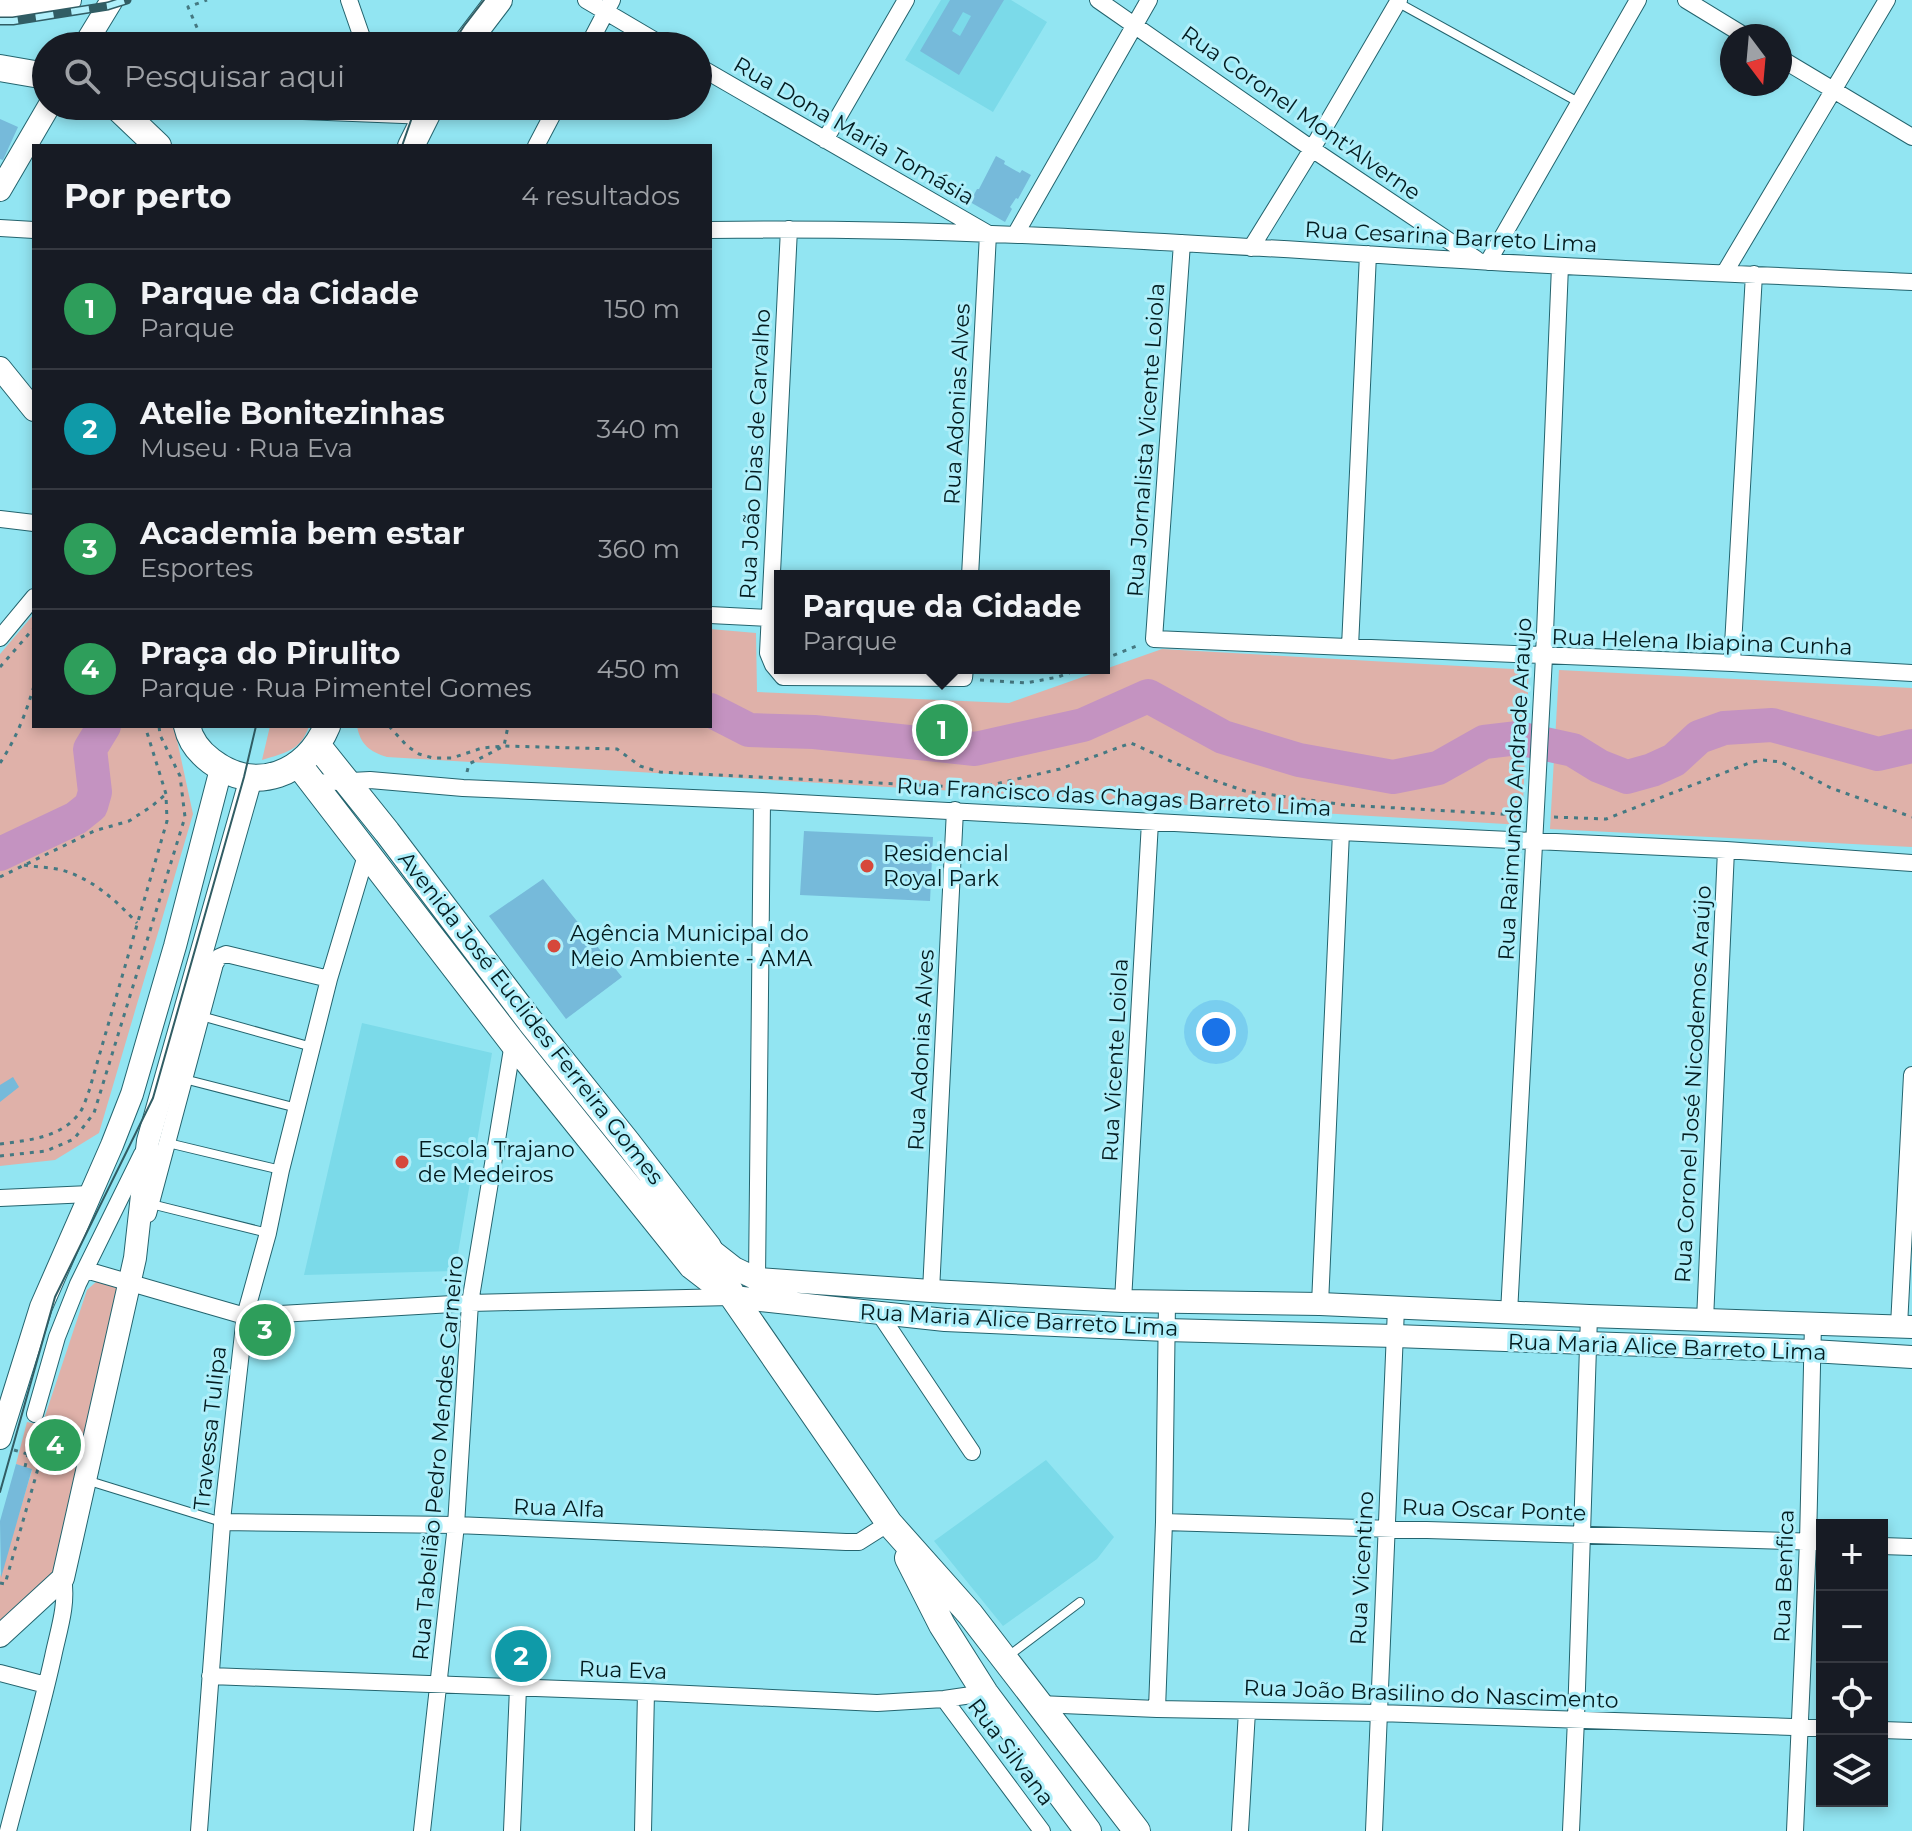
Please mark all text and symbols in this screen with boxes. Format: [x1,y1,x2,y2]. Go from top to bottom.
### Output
street label: Rua Coronel Mont'Alverne [1176,20,1426,206]
north arrow [1720,24,1792,96]
search box [32,32,712,120]
street label: Rua Dona Maria Tomásia [729,51,979,211]
icon: search [60,54,104,98]
text: Pesquisar aqui [124,58,345,95]
text: Por perto [64,175,232,217]
text: 4 resultados [521,180,680,212]
street label: Rua Cesarina Barreto Lima [1304,216,1598,258]
text: Parque da Cidade [140,275,419,312]
street label: Rua Jornalista Vicente Loiola [1122,282,1170,598]
text: 1 [85,293,95,325]
text: 150 m [604,293,680,325]
street label: Rua Adonias Alves [938,302,976,505]
street label: Rua João Dias de Carvalho [734,308,776,600]
text: Parque [140,312,235,344]
text: Atelie Bonitezinhas [140,395,445,432]
text: 2 [82,413,98,445]
text: 340 m [597,413,680,445]
text: Museu · Rua Eva [140,432,353,464]
text: Academia bem estar [140,515,465,552]
text: 3 [82,533,98,565]
text: 360 m [598,533,680,565]
text: Esportes [140,552,253,584]
popup [774,570,1110,674]
text: Parque da Cidade [802,588,1082,625]
street label: Rua Raimundo Andrade Araujo [1493,617,1537,961]
street label: Rua Helena Ibiapina Cunha [1551,623,1853,661]
text: Parque [802,625,897,657]
text: Praça do Pirulito [140,635,400,672]
text: 4 [81,653,99,685]
text: 450 m [597,653,680,685]
text: Parque · Rua Pimentel Gomes [140,672,532,704]
pin: 1 [916,700,968,760]
street label: Rua Francisco das Chagas Barreto Lima [896,772,1332,822]
place label: Residencial Royal Park [883,840,1009,892]
street label: Avenida José Euclides Ferreira Gomes [393,846,670,1190]
marker: Residencial Royal Park [858,857,876,875]
street label: Rua Coronel José Nicodemos Araújo [1669,885,1717,1283]
place label: Agência Municipal do Meio Ambiente - AMA [570,920,812,972]
marker: Agência Municipal do Meio Ambiente - AMA [545,937,563,955]
street label: Rua Adonias Alves [902,948,940,1151]
street label: Rua Vicente Loiola [1096,958,1134,1162]
your location [1196,1012,1236,1052]
place label: Escola Trajano de Medeiros [418,1136,575,1188]
marker: Escola Trajano de Medeiros [393,1153,411,1171]
street label: Rua Tabelião Pedro Mendes Carneiro [407,1255,469,1661]
street label: Rua Maria Alice Barreto Lima [859,1298,1179,1342]
pin: 3 [239,1300,291,1360]
street label: Rua Maria Alice Barreto Lima [1507,1328,1827,1366]
street label: Travessa Tulipa [188,1345,232,1511]
pin: 4 [29,1415,81,1475]
street label: Rua Vicentino [1344,1490,1380,1646]
street label: Rua Alfa [513,1493,605,1523]
street label: Rua Oscar Ponte [1401,1493,1587,1527]
street label: Rua Benfica [1768,1509,1800,1643]
map controls [1816,1519,1888,1807]
button: + [1816,1519,1888,1591]
button: − [1816,1591,1888,1663]
pin: 2 [495,1626,547,1686]
street label: Rua Eva [578,1655,668,1685]
button: locate [1816,1663,1888,1735]
street label: Rua João Brasilino do Nascimento [1243,1674,1619,1714]
street label: Rua Silvana [962,1693,1060,1811]
button: layers [1816,1735,1888,1807]

